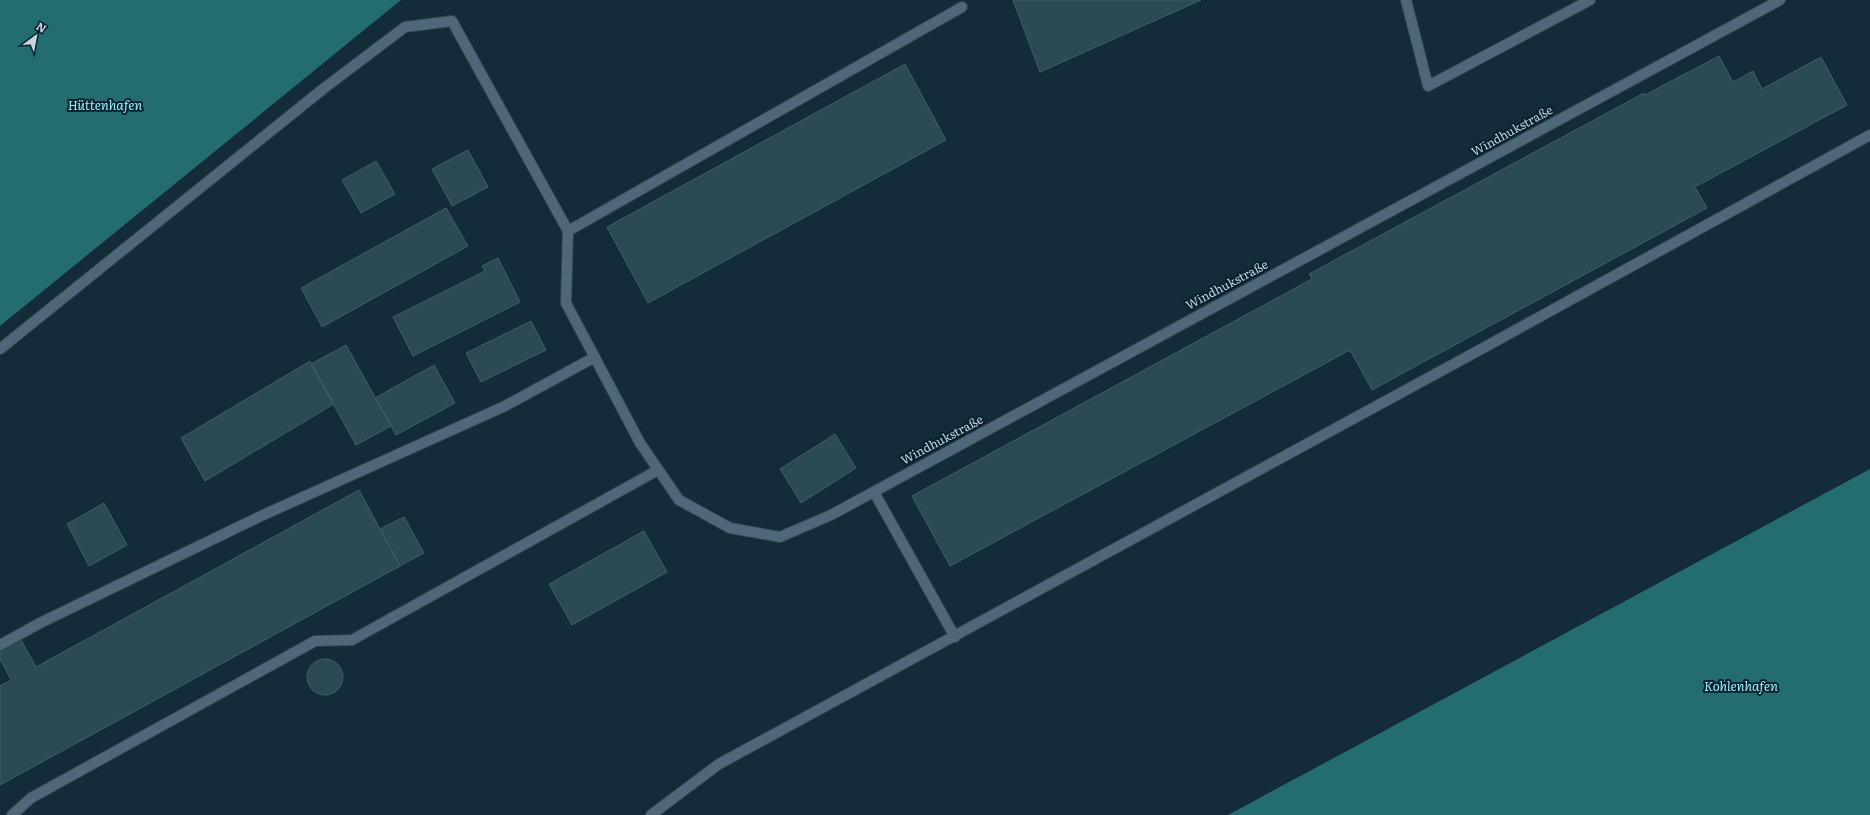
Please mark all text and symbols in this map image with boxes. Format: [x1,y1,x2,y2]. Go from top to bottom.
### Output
north arrow [16,16,56,56]
text: N [34,17,50,36]
water label: Hüttenhafen [68,95,143,114]
street label: Windhukstraße [1467,100,1556,160]
street label: Windhukstraße [1182,255,1271,313]
street label: Windhukstraße [897,410,986,468]
water label: Kohlenhafen [1704,676,1778,695]

